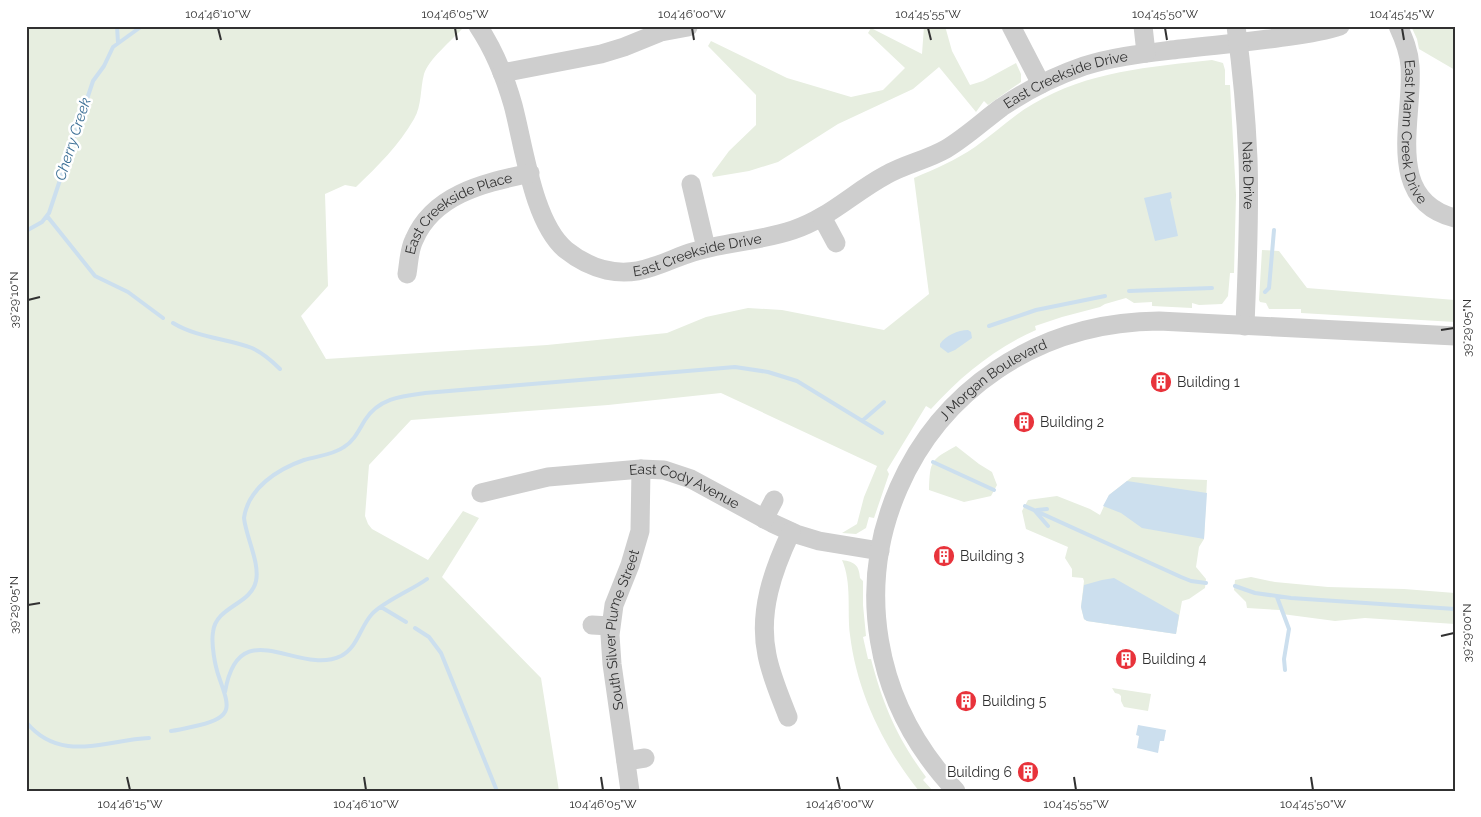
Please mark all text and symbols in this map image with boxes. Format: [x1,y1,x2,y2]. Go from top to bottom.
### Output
text: 104°46'10"W [185,7,251,21]
text: 104°46'05"W [421,7,489,21]
text: 104°46'00"W [658,7,726,21]
text: 104°45'55"W [895,7,961,21]
text: 104°45'50"W [1132,7,1199,21]
text: 104°45'45"W [1370,7,1435,21]
street label: East Creekside Drive [1000,48,1129,112]
street label: East Mann Creek Drive [1399,59,1430,207]
water label: Cherry Creek [51,95,95,183]
street label: Nate Drive [1239,141,1257,210]
street label: East Creekside Place [402,169,514,256]
street label: East Creekside Drive [632,230,763,279]
text: 39°29'10"N [7,272,21,328]
text: 39°29'05"N [1460,299,1474,357]
street label: J Morgan Boulevard [936,336,1049,424]
building icon: Building 1 [1149,370,1173,394]
place label: Building 1 [1177,374,1240,390]
building icon: Building 2 [1012,410,1036,434]
place label: Building 2 [1040,414,1104,430]
street label: East Cody Avenue [628,461,742,512]
building icon: Building 3 [932,544,956,568]
street label: South Silver Plume Street [602,547,642,711]
place label: Building 3 [960,548,1024,564]
text: 39°29'05"N [7,576,21,634]
text: 39°29'00"N [1460,604,1474,662]
building icon: Building 4 [1114,647,1138,671]
place label: Building 4 [1142,651,1207,667]
building icon: Building 5 [954,689,978,713]
place label: Building 5 [982,693,1047,709]
building icon: Building 6 [1016,760,1040,784]
place label: Building 6 [947,764,1012,780]
text: 104°46'15"W [98,797,163,811]
text: 104°46'10"W [333,797,399,811]
text: 104°46'05"W [569,797,637,811]
text: 104°46'00"W [806,797,874,811]
text: 104°45'55"W [1043,797,1109,811]
text: 104°45'50"W [1280,797,1347,811]

